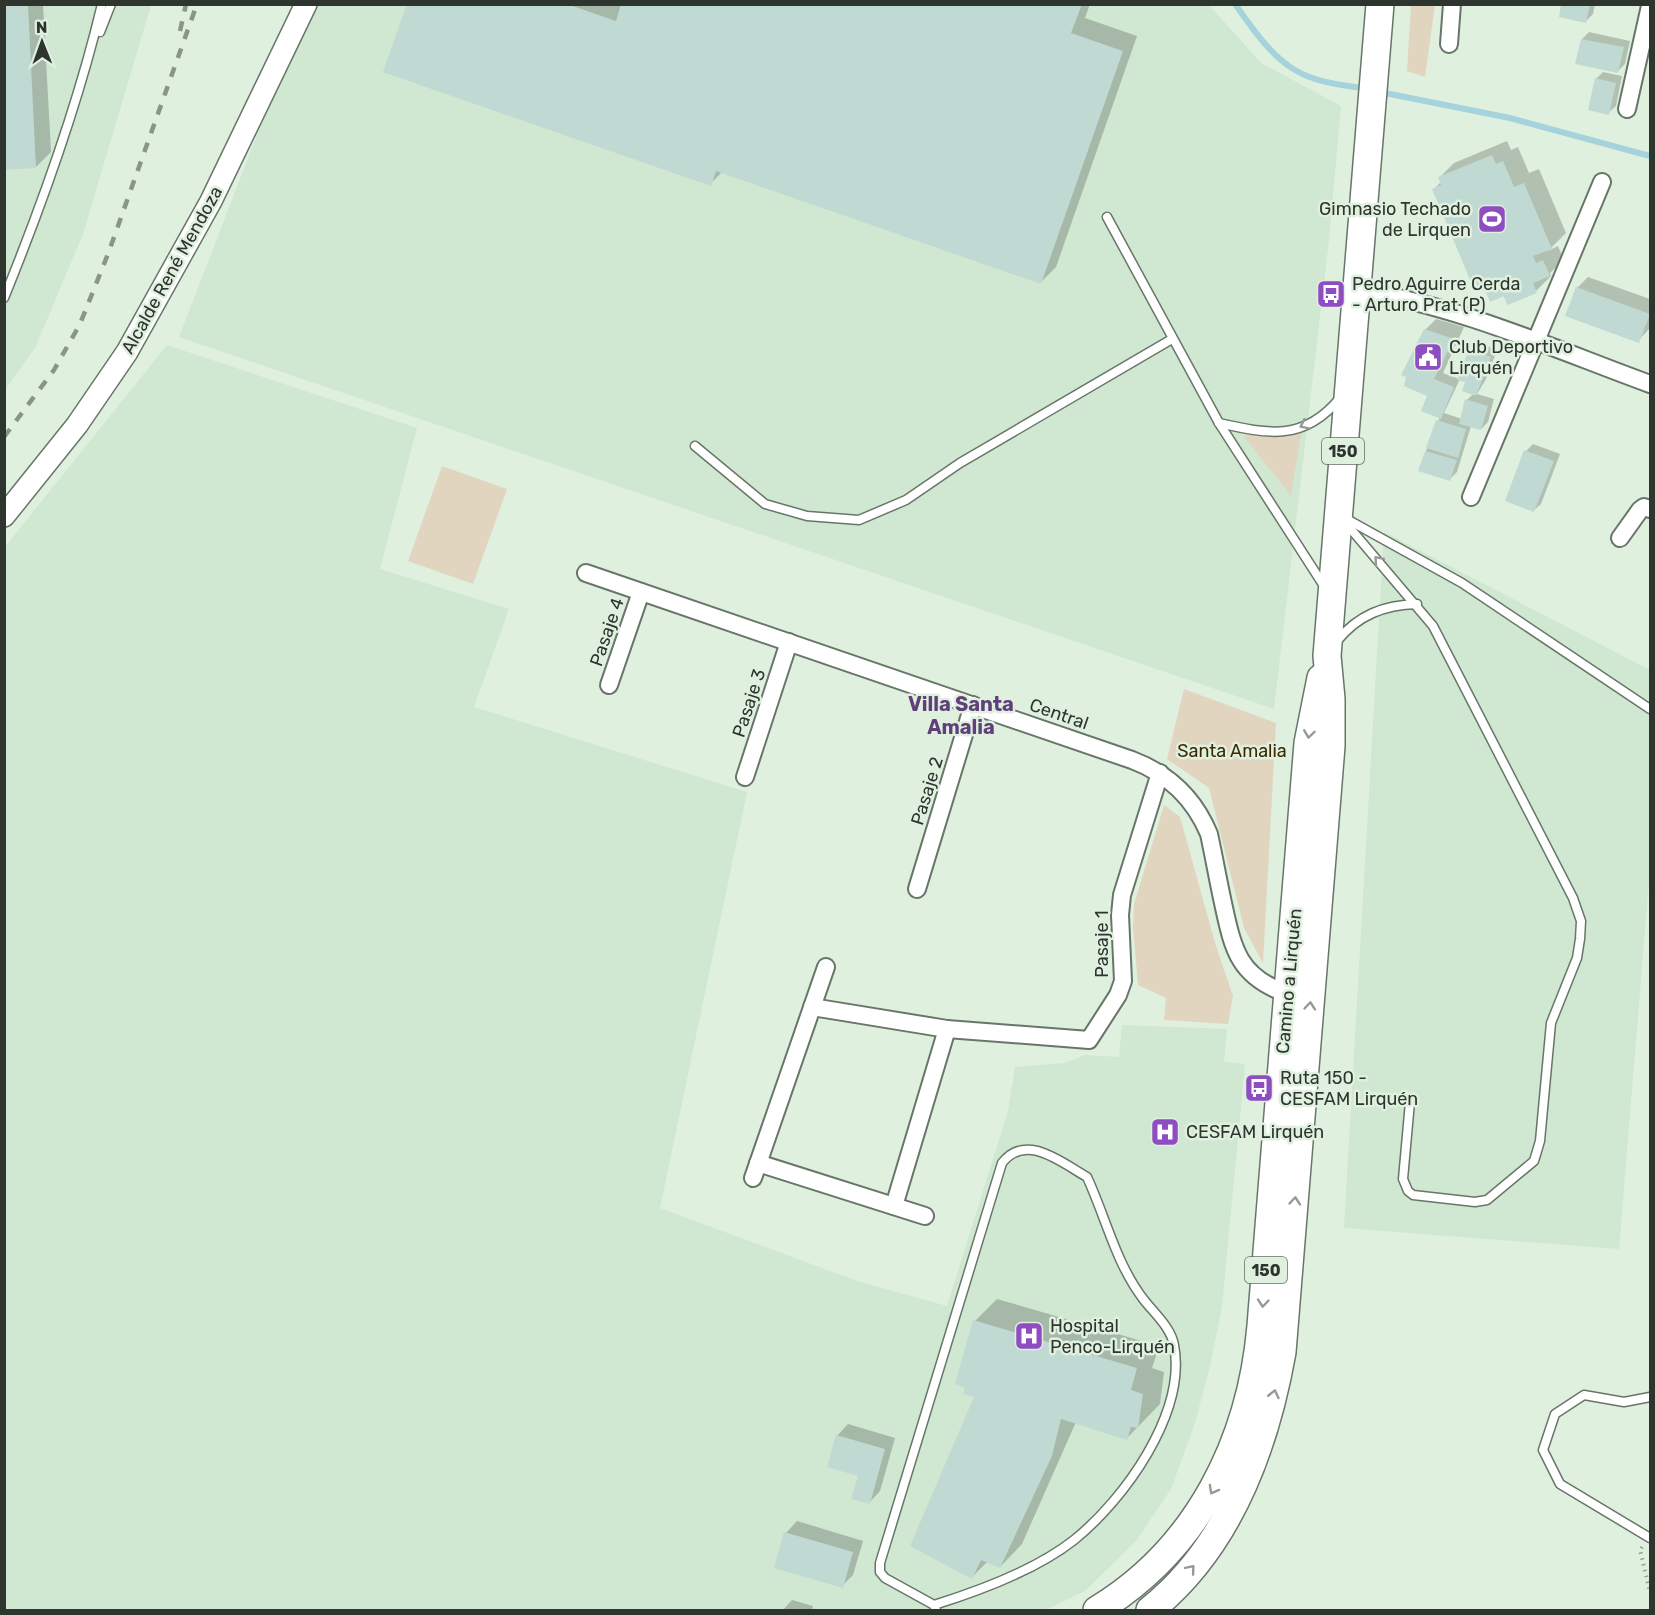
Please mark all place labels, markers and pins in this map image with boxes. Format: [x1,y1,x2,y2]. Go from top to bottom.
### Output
place label: Gimnasio Techado de Lirquen [1319,198,1471,241]
sports icon: Gimnasio Techado de Lirquen [1476,203,1508,235]
place label: Pedro Aguirre Cerda - Arturo Prat (P) [1352,273,1520,316]
bus stop icon: Pedro Aguirre Cerda - Arturo Prat (P) [1315,278,1347,310]
place label: Club Deportivo Lirquén [1449,336,1573,379]
public building icon: Club Deportivo Lirquén [1412,341,1444,373]
place label: Ruta 150 - CESFAM Lirquén [1280,1067,1418,1110]
bus stop icon: Ruta 150 - CESFAM Lirquén [1243,1072,1275,1104]
hospital icon: CESFAM Lirquén [1149,1116,1181,1148]
place label: CESFAM Lirquén [1186,1121,1324,1143]
place label: Hospital Penco-Lirquén [1050,1315,1175,1358]
hospital icon: Hospital Penco-Lirquén [1013,1320,1045,1352]

